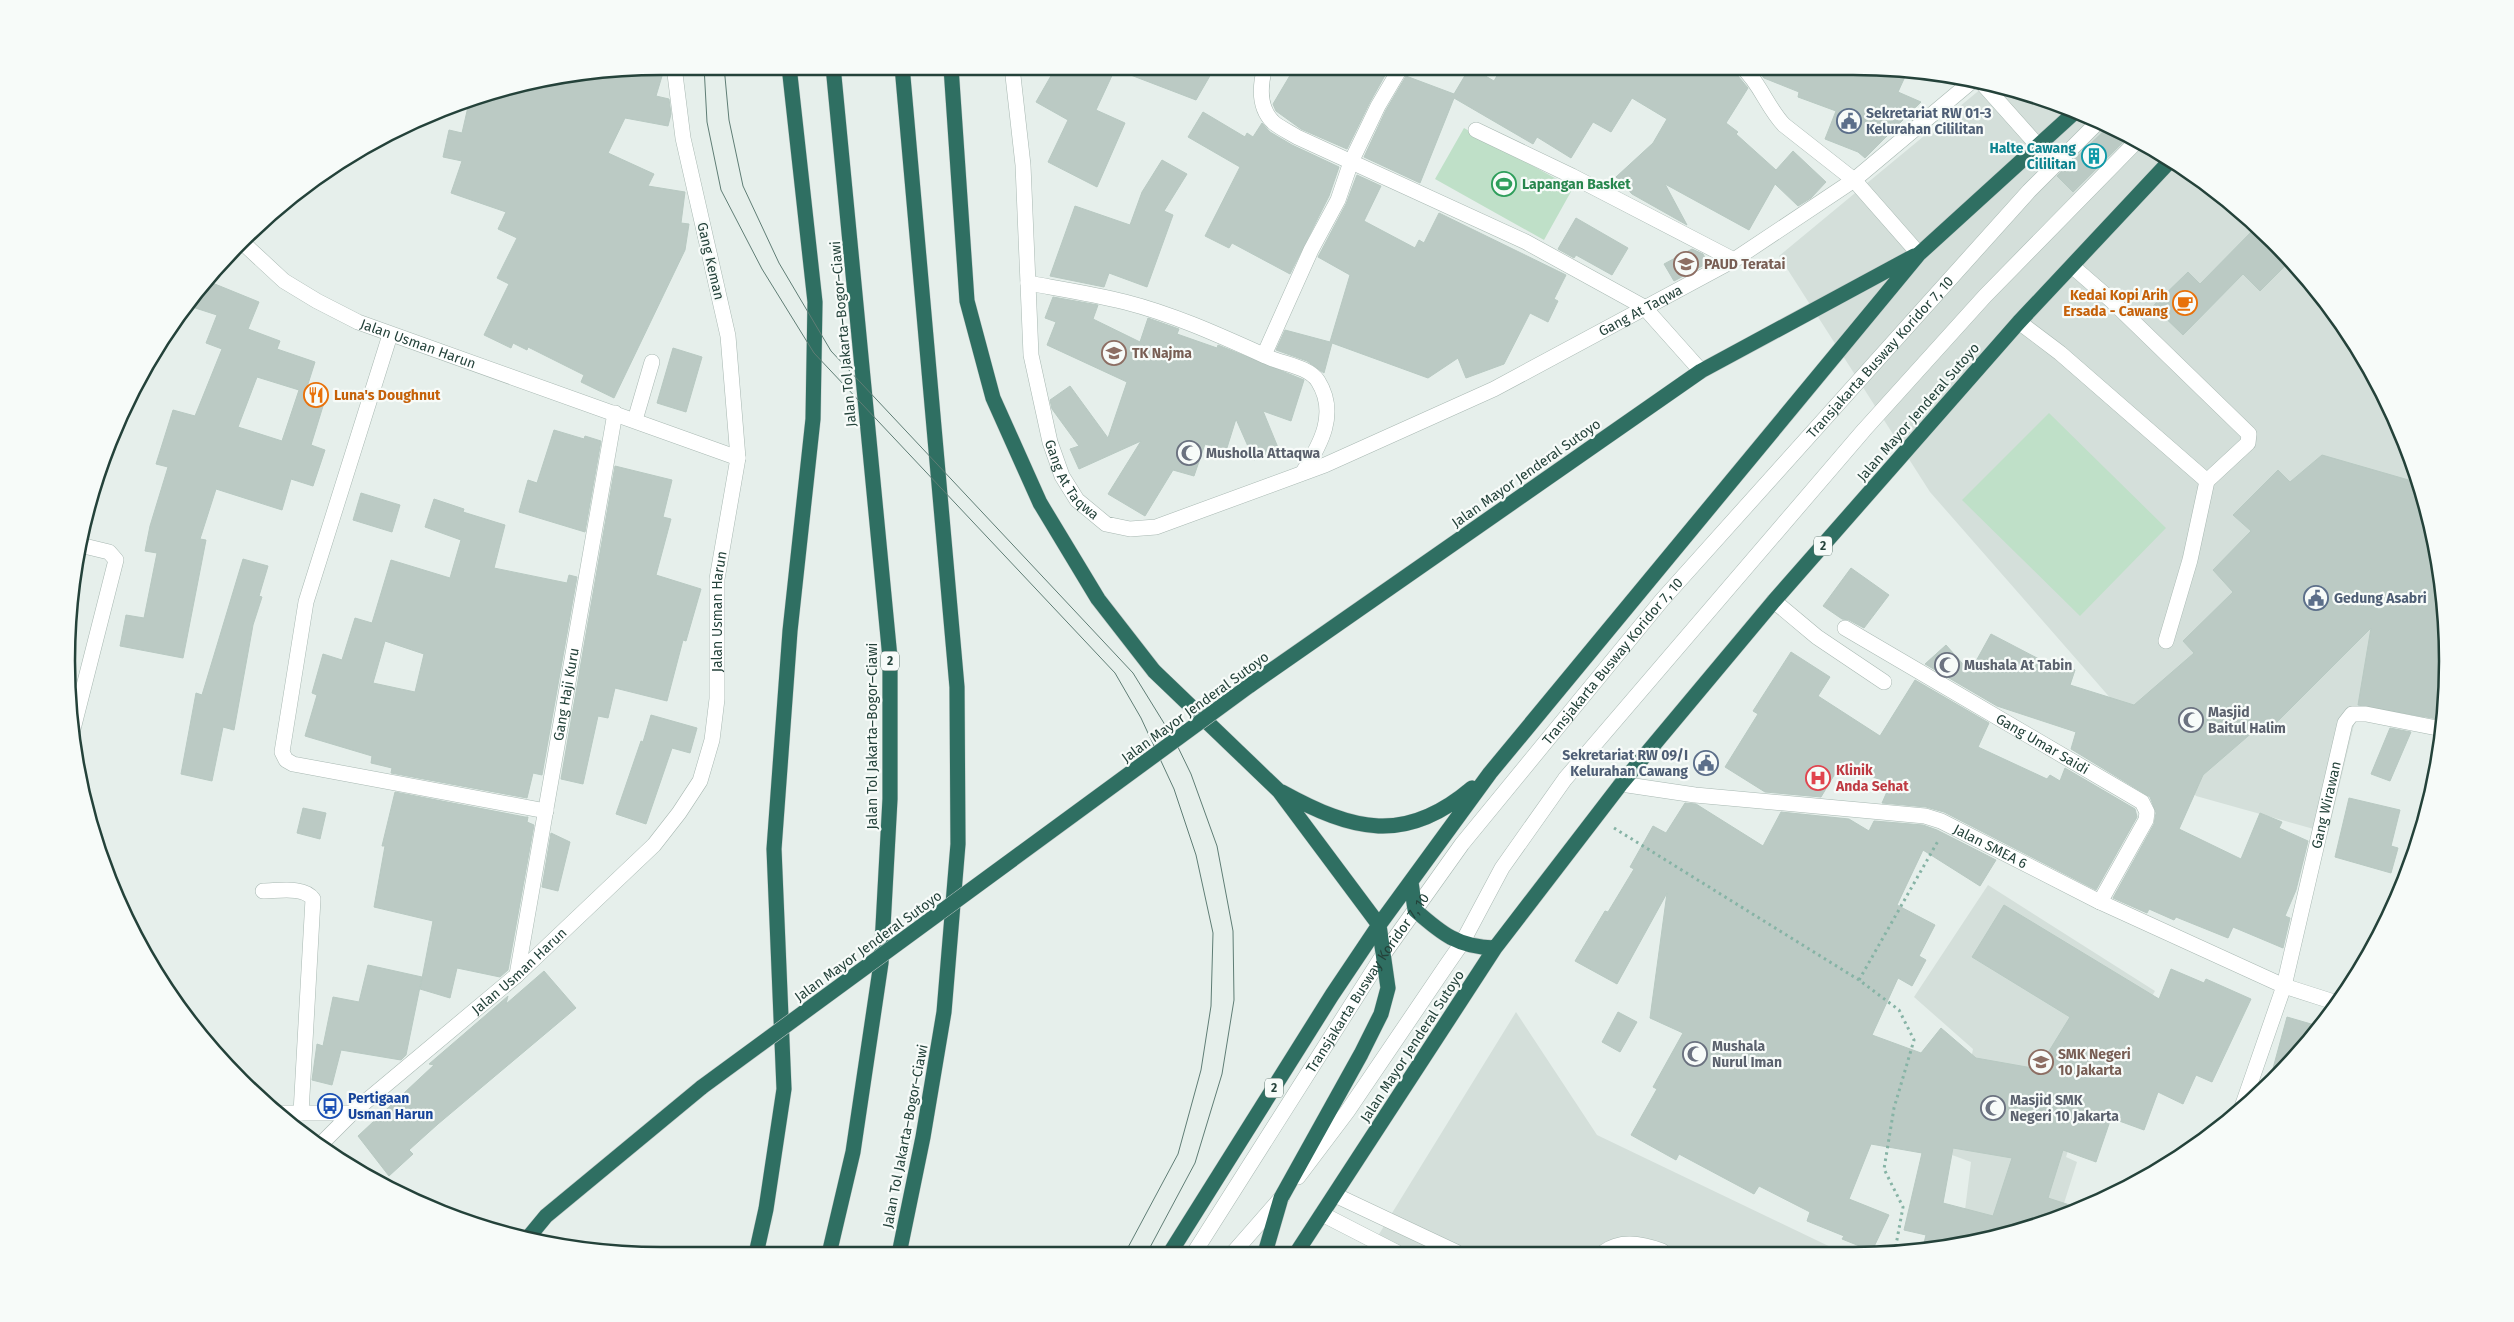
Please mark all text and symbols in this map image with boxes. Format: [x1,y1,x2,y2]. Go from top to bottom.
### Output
place label: Sekretariat RW 01-3 Kelurahan Cililitan [1866,105,1992,138]
public building icon: Sekretariat RW 01-3 Kelurahan Cililitan [1836,108,1862,134]
place label: Halte Cawang Cililitan [1990,140,2076,173]
building icon: Halte Cawang Cililitan [2081,143,2107,169]
sports icon: Lapangan Basket [1491,171,1517,197]
place label: Lapangan Basket [1522,176,1631,193]
street label: Gang Keman [693,221,728,302]
street label: Jalan Tol Jakarta–Bogor–Ciawi [827,240,860,428]
school or university icon: PAUD Teratai [1673,251,1699,277]
place label: PAUD Teratai [1704,256,1785,273]
street label: Transjakarta Busway Koridor 7, 10 [1803,273,1957,442]
street label: Gang At Taqwa [1596,281,1685,340]
place label: Kedai Kopi Arih Ersada - Cawang [2063,287,2168,320]
cafe icon: Kedai Kopi Arih Ersada - Cawang [2172,290,2198,316]
street label: Jalan Usman Harun [358,316,478,373]
school or university icon: TK Najma [1101,340,1127,366]
street label: Jalan Mayor Jenderal Sutoyo [1854,340,1983,485]
place label: TK Najma [1132,345,1192,362]
restaurant icon: Luna's Doughnut [303,382,329,408]
place label: Luna's Doughnut [334,387,441,404]
street label: Jalan Mayor Jenderal Sutoyo [1449,415,1604,531]
street label: Gang At Taqwa [1041,437,1102,524]
mosque icon: Musholla Attaqwa [1176,440,1202,466]
place label: Musholla Attaqwa [1206,445,1321,462]
road number: 2 [1814,536,1832,556]
street label: Jalan Usman Harun [709,550,731,672]
street label: Transjakarta Busway Koridor 7, 10 [1539,574,1687,748]
public building icon: Gedung Asabri [2303,585,2329,611]
place label: Gedung Asabri [2334,590,2427,607]
street label: Jalan Tol Jakarta–Bogor–Ciawi [864,643,881,829]
street label: Gang Haji Kuru [550,646,583,742]
street label: Jalan Mayor Jenderal Sutoyo [1118,648,1272,767]
road number: 2 [881,651,899,670]
mosque icon: Mushala At Tabin [1934,652,1960,678]
place label: Mushala At Tabin [1964,657,2072,674]
place label: Masjid Baitul Halim [2208,704,2286,737]
mosque icon: Masjid Baitul Halim [2178,707,2204,733]
street label: Gang Umar Saidi [1993,710,2092,778]
place label: Sekretariat RW 09/I Kelurahan Cawang [1562,747,1688,780]
public building icon: Sekretariat RW 09/I Kelurahan Cawang [1693,750,1719,776]
street label: Gang Wirawan [2308,760,2345,850]
place label: Klinik Anda Sehat [1835,762,1909,795]
hospital icon: Klinik Anda Sehat [1805,765,1831,791]
street label: Jalan SMEA 6 [1950,821,2030,872]
street label: Jalan Mayor Jenderal Sutoyo [791,887,945,1006]
street label: Transjakarta Busway Koridor 7, 10 [1303,890,1433,1076]
street label: Jalan Usman Harun [468,924,570,1018]
street label: Jalan Mayor Jenderal Sutoyo [1357,967,1468,1125]
place label: Mushala Nurul Iman [1712,1038,1782,1071]
mosque icon: Mushala Nurul Iman [1682,1041,1708,1067]
street label: Jalan Tol Jakarta–Bogor–Ciawi [879,1043,932,1229]
place label: SMK Negeri 10 Jakarta [2058,1046,2131,1079]
school or university icon: SMK Negeri 10 Jakarta [2028,1049,2054,1075]
road number: 2 [1265,1078,1283,1098]
place label: Pertigaan Usman Harun [348,1090,433,1123]
place label: Masjid SMK Negeri 10 Jakarta [2010,1092,2119,1125]
bus stop icon: Pertigaan Usman Harun [317,1093,343,1119]
mosque icon: Masjid SMK Negeri 10 Jakarta [1980,1095,2006,1121]

